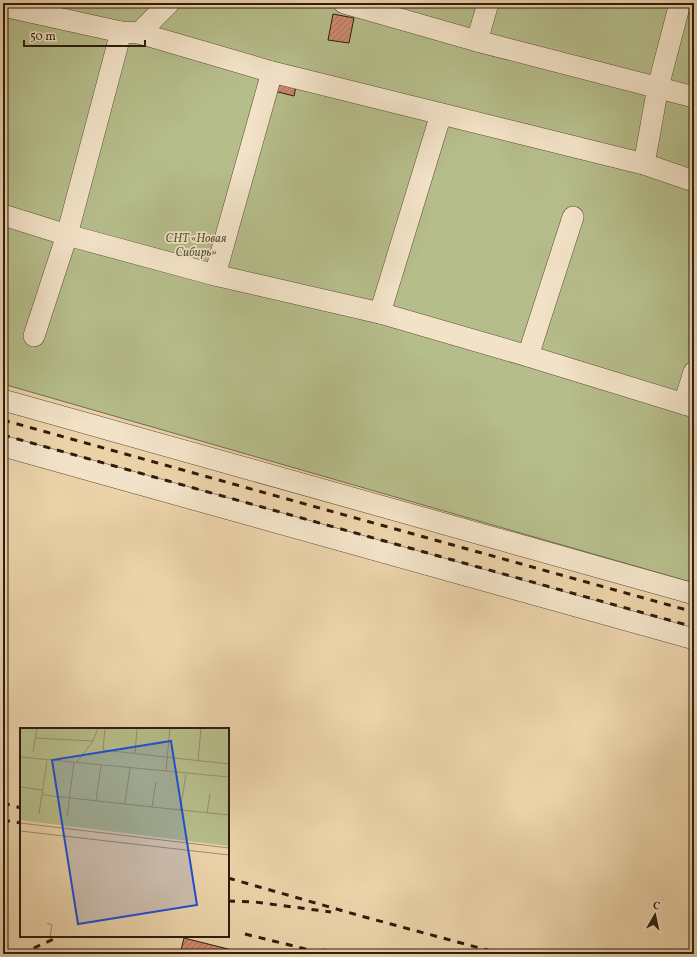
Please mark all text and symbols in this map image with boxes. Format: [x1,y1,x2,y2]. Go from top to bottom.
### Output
scale bar [24,22,145,48]
text: 50 m [30,29,56,45]
park label: СНТ «Новая Сибирь» [166,231,227,261]
inset map [20,728,229,937]
north arrow [635,895,675,935]
text: С [652,899,661,915]

